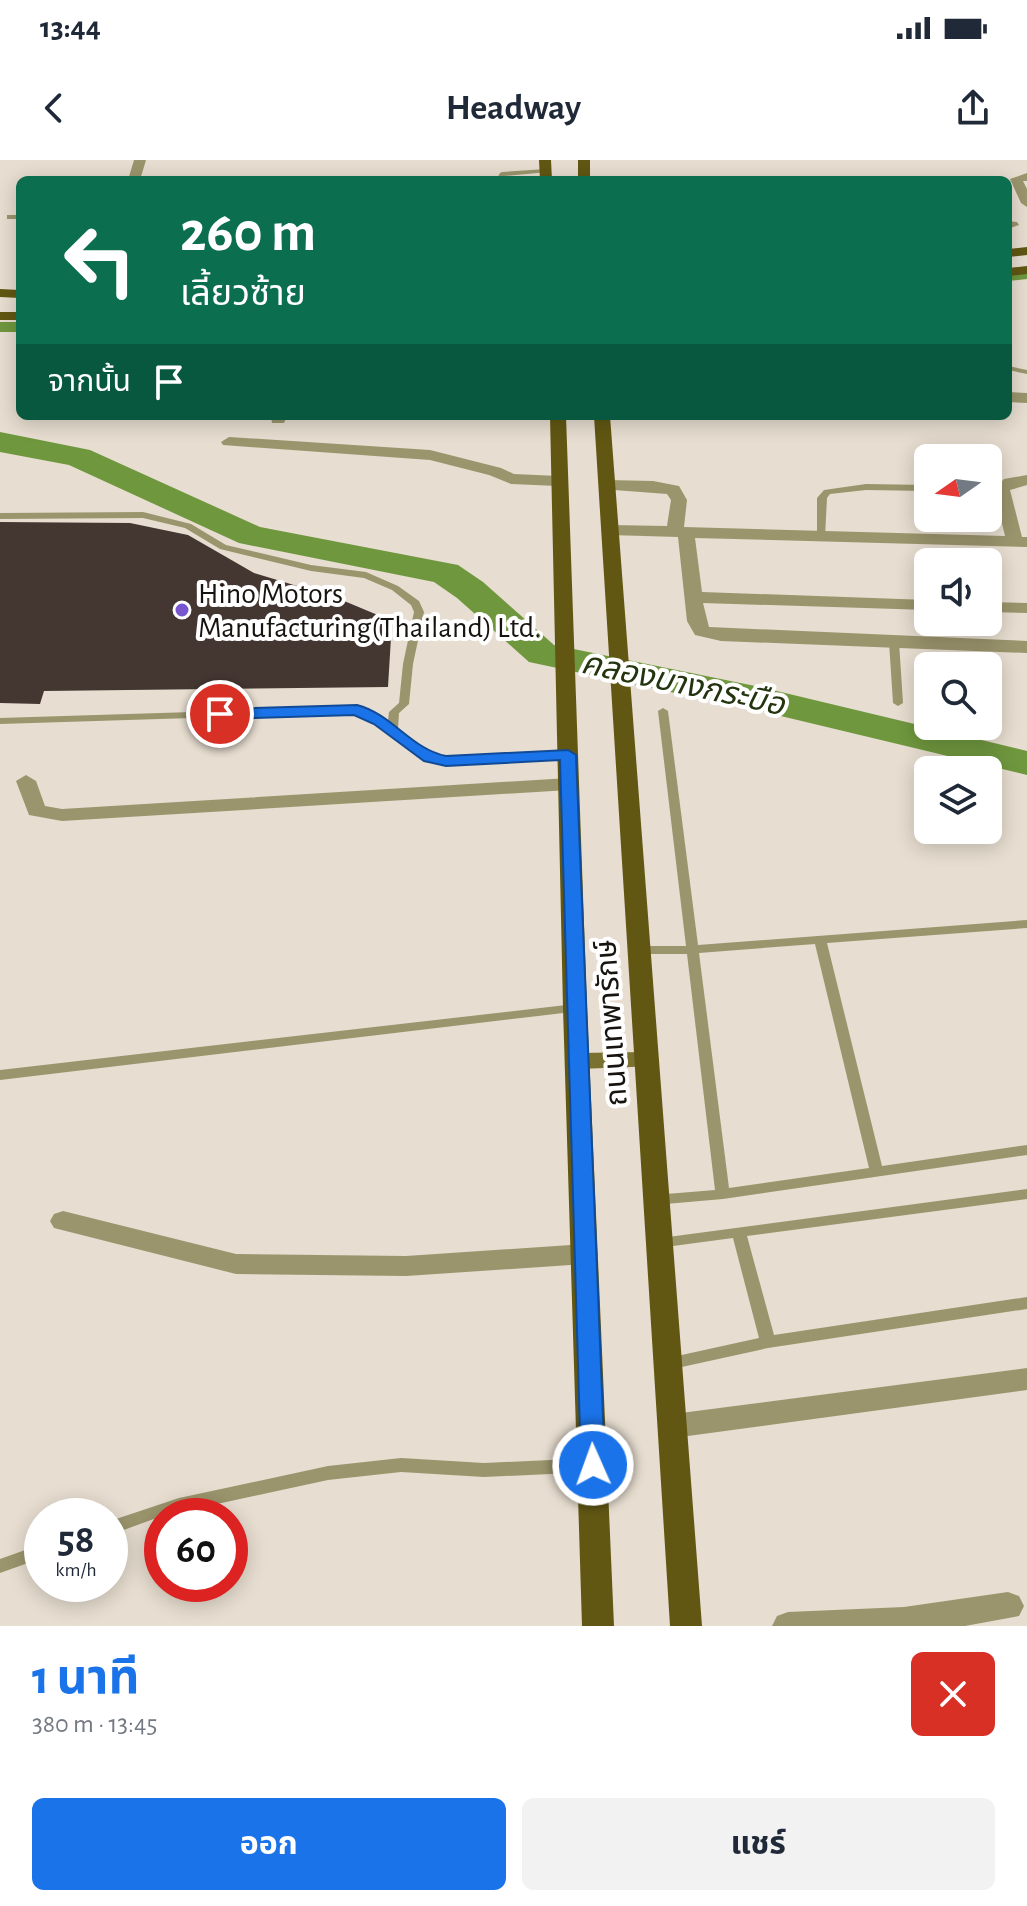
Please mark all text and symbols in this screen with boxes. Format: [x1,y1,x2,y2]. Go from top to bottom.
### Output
text: 13:44 [40,13,101,43]
icon: back [32,86,76,130]
icon: share [951,86,995,130]
text: Headway [446,90,581,126]
text: 260 m [180,205,316,261]
icon: left [48,208,152,312]
text: เลี้ยวซ้าย [180,276,306,312]
icon: arrive [147,360,191,404]
text: จากนั้น [48,367,131,397]
north arrow [914,444,1002,532]
map controls [914,444,1002,844]
button: sound [914,548,1002,636]
place label: Hino Motors Manufacturing(Thailand) Ltd. [198,579,541,643]
marker: Hino Motors Manufacturing(Thailand) Ltd. [173,601,191,619]
water label: คลองบางกระบือ [579,647,789,721]
button: search [914,652,1002,740]
pin [186,680,254,748]
icon: arrive [198,692,242,736]
button: layers [914,756,1002,844]
street label: ถนนเทพารักษ์ [591,939,633,1107]
position arrow [551,1423,635,1507]
speed limit sign: 60 [144,1498,248,1602]
text: 58 [57,1520,94,1560]
text: km/h [55,1560,97,1580]
button: close [911,1652,995,1736]
text: 1 นาที [32,1655,139,1703]
text: 380 m · 13:45 [32,1711,157,1737]
button: ออก [32,1798,506,1890]
button: แชร์ [522,1798,995,1890]

